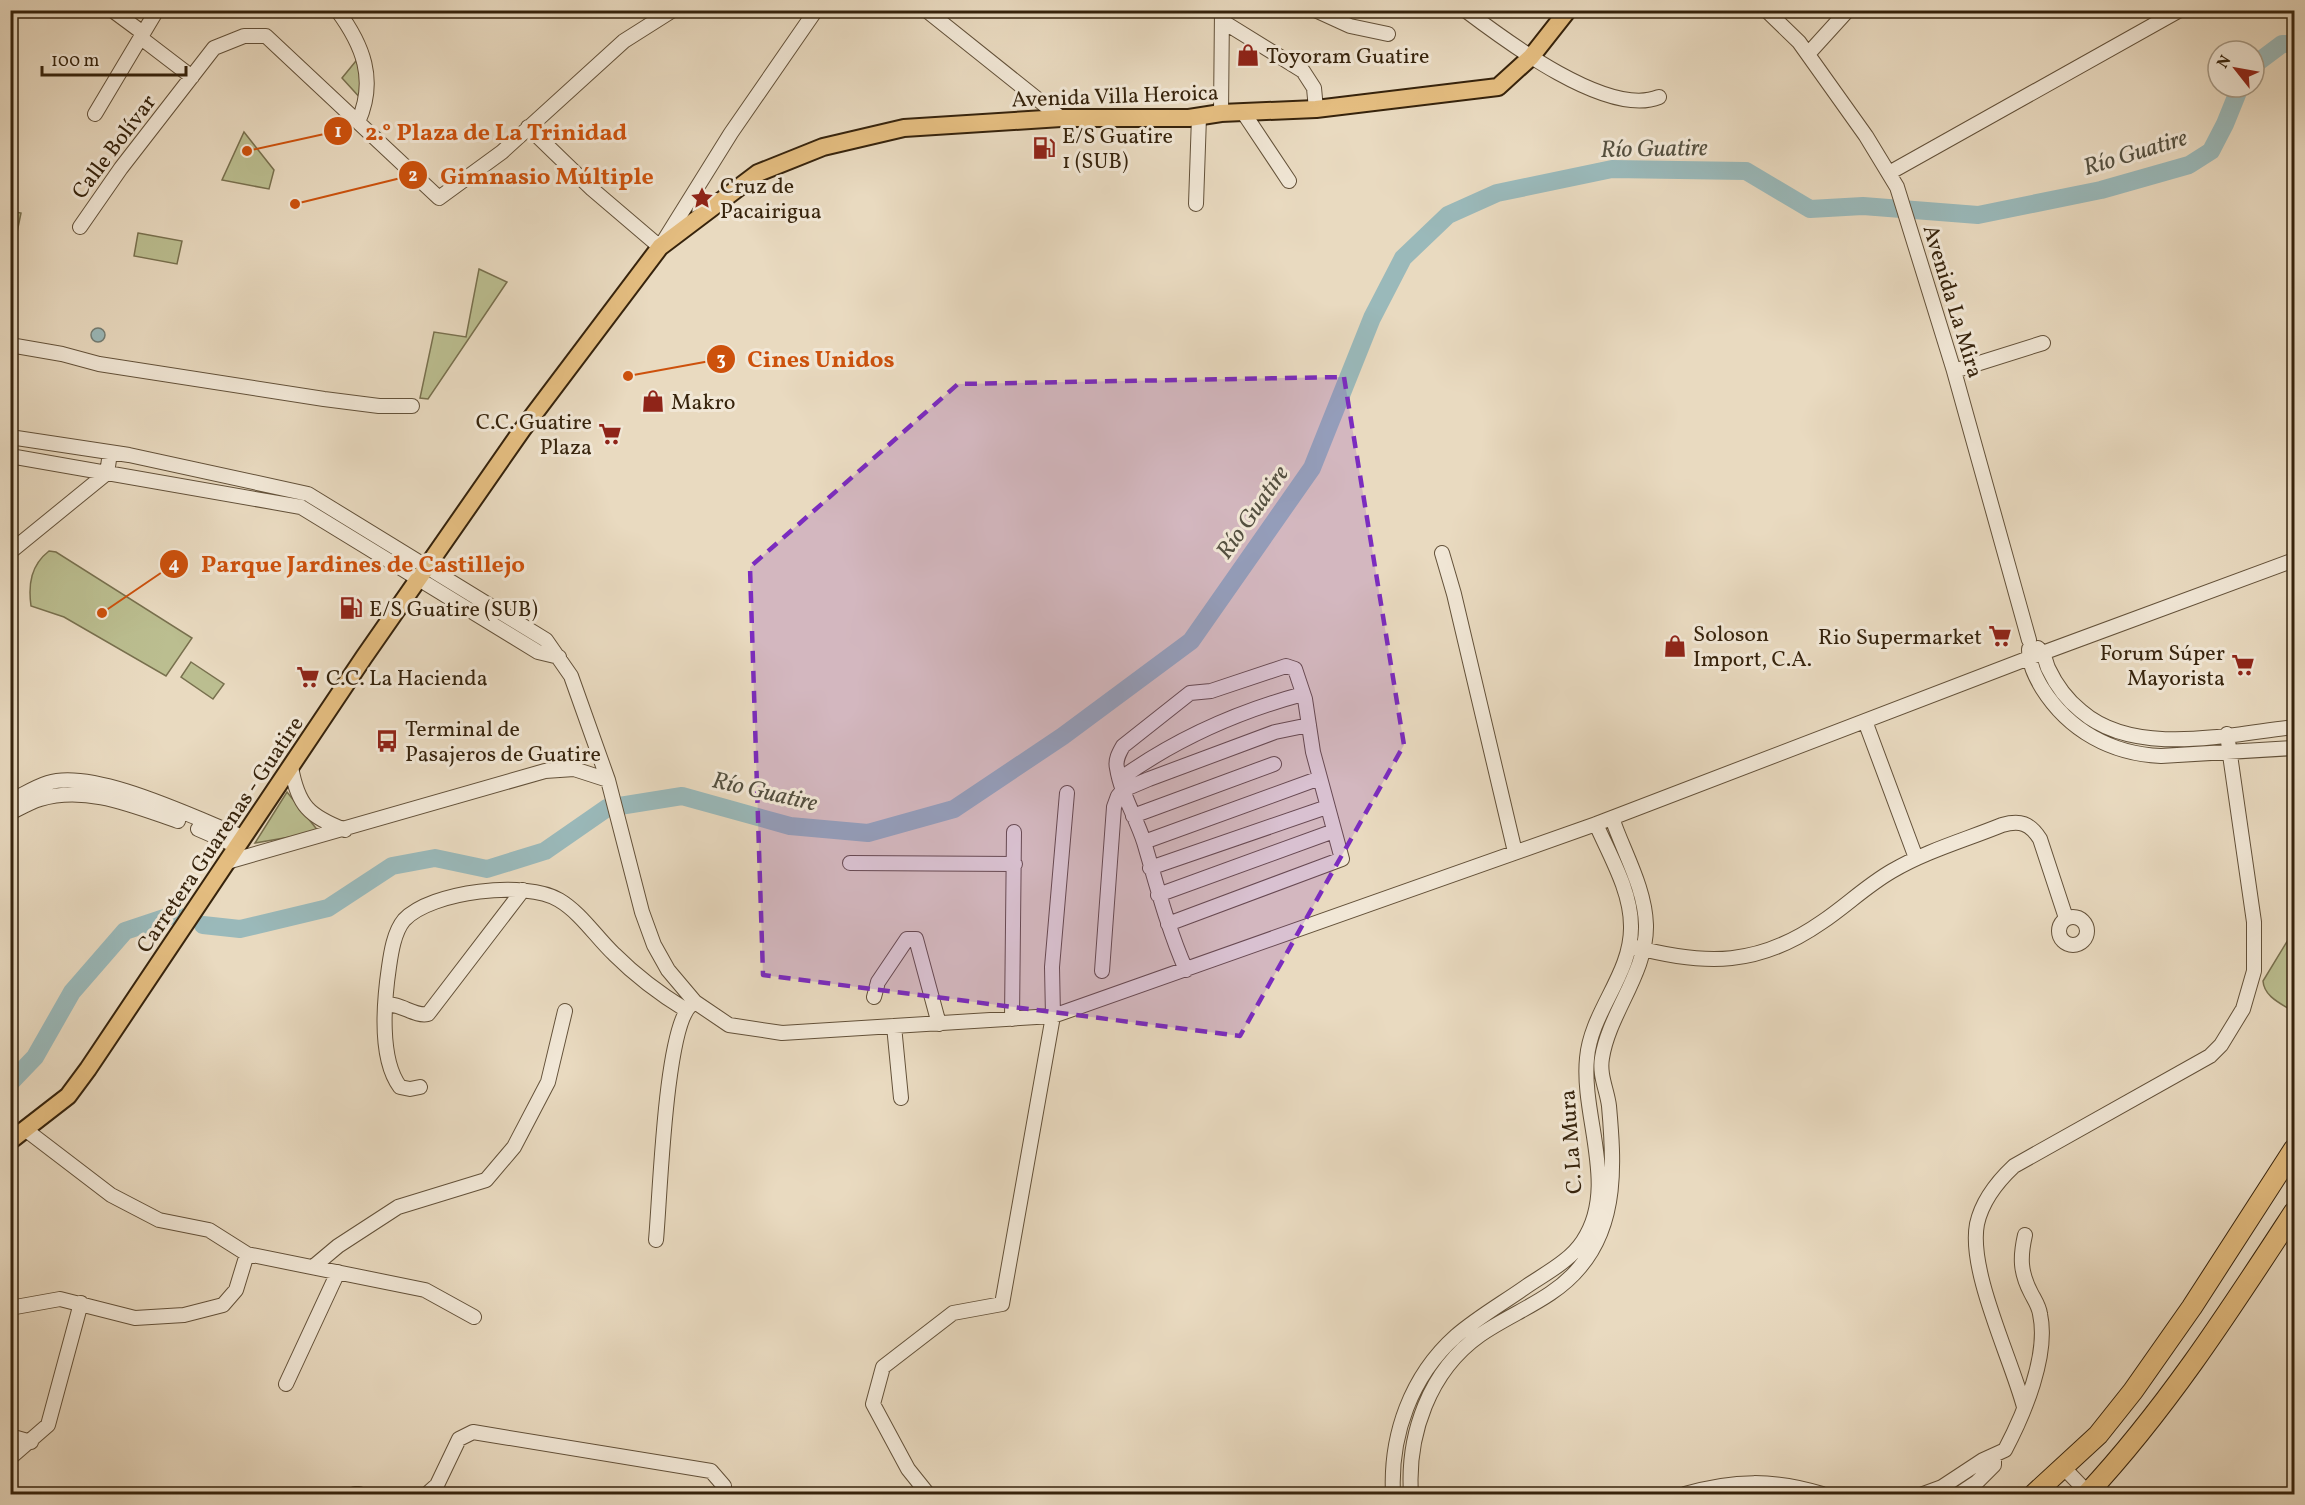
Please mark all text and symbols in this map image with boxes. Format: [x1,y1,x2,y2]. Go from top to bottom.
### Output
scale bar [42,39,186,77]
north arrow [2206,39,2266,99]
shop icon: Toyoram Guatire [1235,42,1261,68]
place label: Toyoram Guatire [1266,42,1429,73]
text: 100 m [51,49,100,74]
text: N [2212,51,2237,73]
street label: Avenida Villa Heroica [1011,78,1219,117]
street label: Calle Bolívar [65,89,165,206]
callout: 2.° Plaza de La Trinidad [323,110,640,152]
text: 2.° Plaza de La Trinidad [365,117,628,151]
text: 1 [334,120,342,145]
place label: E/S Guatire 1 (SUB) [1062,122,1173,178]
water label: Río Guatire [2079,122,2192,186]
water label: Río Guatire [1600,132,1708,168]
fuel station icon: E/S Guatire 1 (SUB) [1031,135,1057,161]
callout: Gimnasio Múltiple [398,154,666,196]
text: Gimnasio Múltiple [440,161,654,195]
text: 2 [408,164,418,189]
place label: Cruz de Pacairigua [720,172,822,228]
place icon: Cruz de Pacairigua [689,185,715,211]
street label: Avenida La Mira [1914,221,1990,382]
callout: Cines Unidos [706,338,907,380]
text: Cines Unidos [747,344,895,378]
text: 3 [716,348,726,373]
shop icon: Makro [640,388,666,414]
place label: Makro [671,388,735,419]
place label: C.C. Guatire Plaza [476,408,592,464]
supermarket icon: C.C. Guatire Plaza [597,421,623,447]
water label: Río Guatire [1209,459,1298,567]
callout: Parque Jardines de Castillejo [159,543,538,585]
text: Parque Jardines de Castillejo [201,549,525,583]
text: 4 [169,553,180,578]
fuel station icon: E/S Guatire (SUB) [338,595,364,621]
place label: E/S Guatire (SUB) [369,595,538,626]
place label: Soloson Import, C.A. [1693,620,1812,676]
place label: Rio Supermarket [1818,623,1982,654]
supermarket icon: Rio Supermarket [1987,623,2013,649]
shop icon: Soloson Import, C.A. [1662,633,1688,659]
place label: Forum Súper Mayorista [2100,639,2225,695]
supermarket icon: Forum Súper Mayorista [2230,652,2256,678]
supermarket icon: C.C. La Hacienda [295,664,321,690]
place label: C.C. La Hacienda [326,664,488,695]
street label: Carretera Guarenas - Guatire [130,711,312,960]
place label: Terminal de Pasajeros de Guatire [405,715,601,771]
bus stop icon: Terminal de Pasajeros de Guatire [374,728,400,754]
water label: Río Guatire [709,764,821,822]
street label: C. La Mura [1553,1089,1592,1195]

